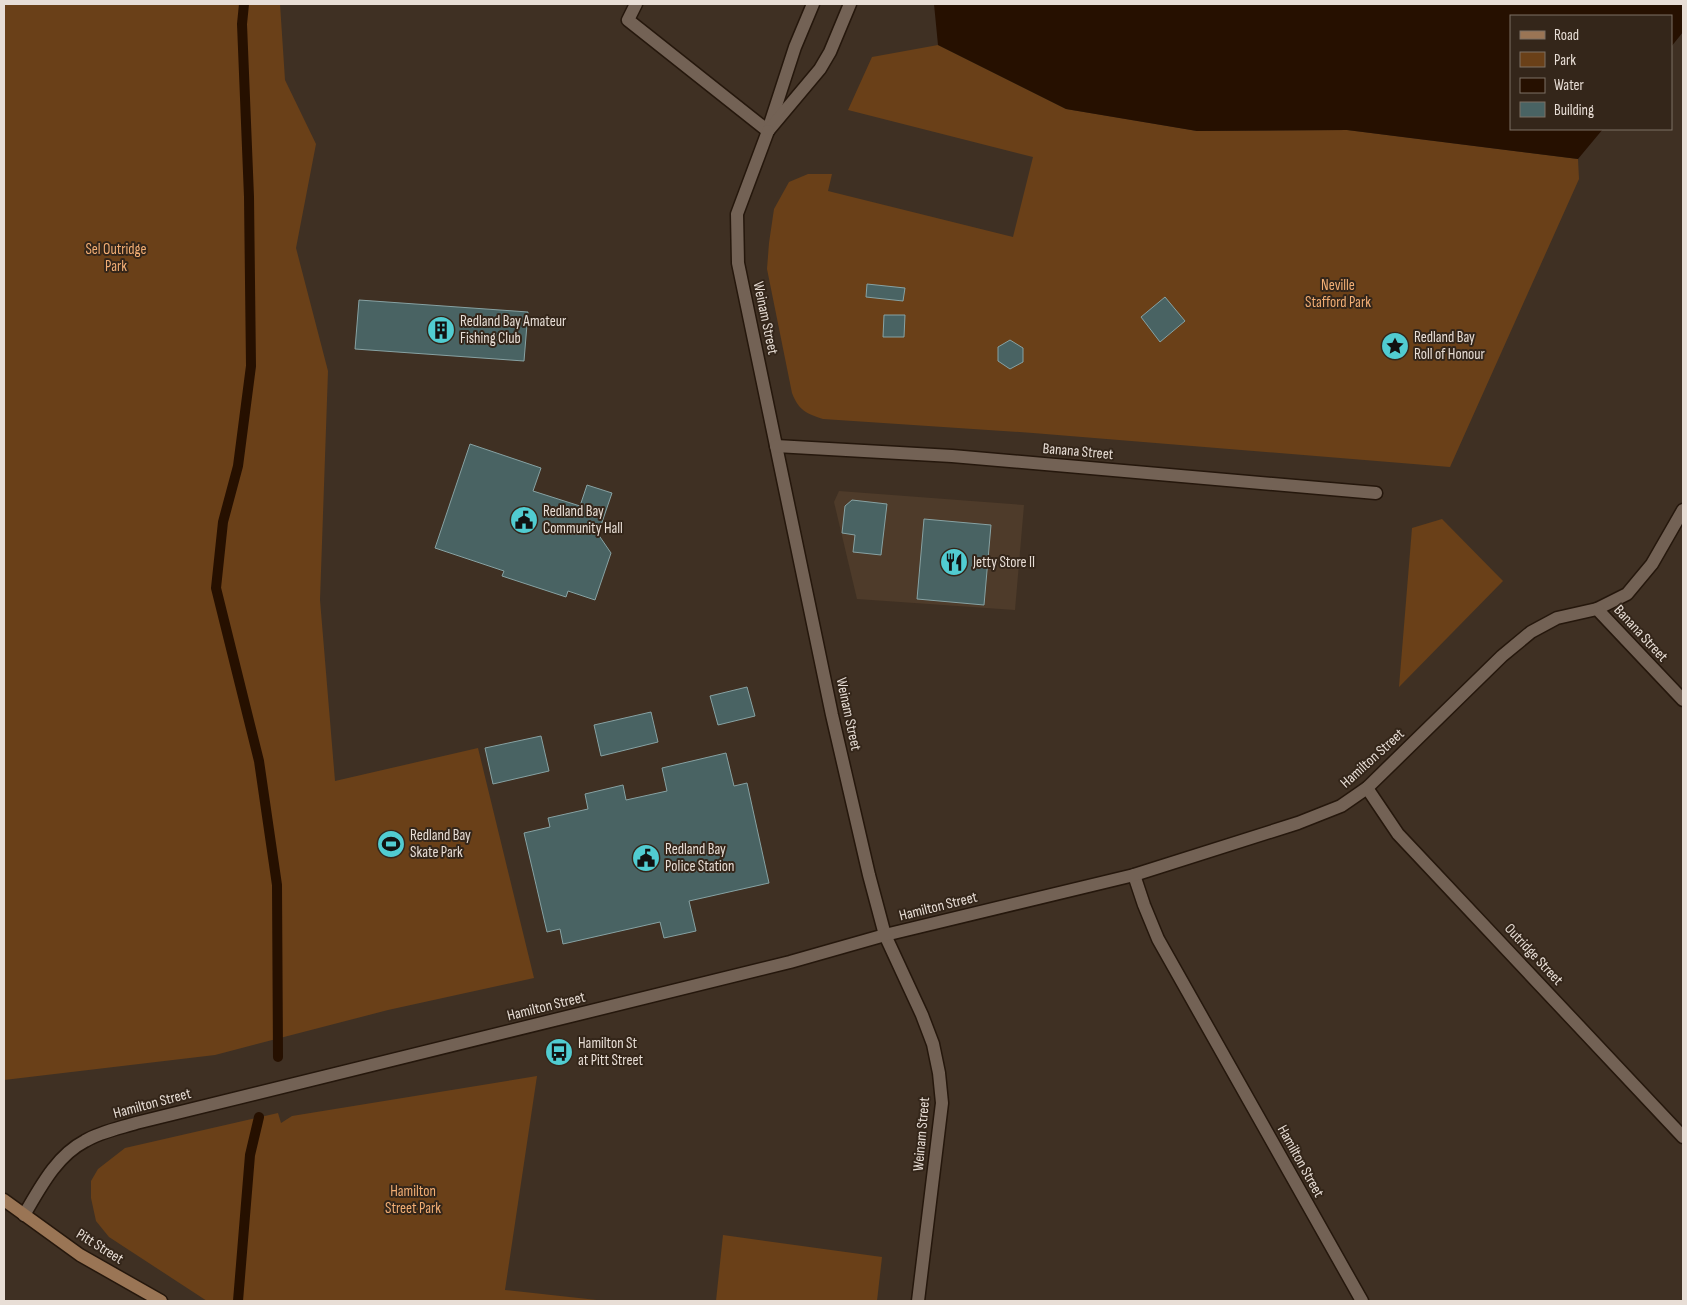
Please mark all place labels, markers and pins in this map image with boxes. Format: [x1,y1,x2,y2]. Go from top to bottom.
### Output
place label: Redland Bay Amateur Fishing Club [460,312,567,348]
building icon: Redland Bay Amateur Fishing Club [426,315,456,345]
place label: Redland Bay Roll of Honour [1414,328,1486,364]
place icon: Redland Bay Roll of Honour [1380,331,1410,361]
place label: Redland Bay Community Hall [543,502,623,538]
public building icon: Redland Bay Community Hall [509,505,539,535]
restaurant icon: Jetty Store II [939,547,969,577]
place label: Jetty Store II [972,553,1035,572]
place label: Redland Bay Skate Park [410,826,471,862]
sports icon: Redland Bay Skate Park [376,829,406,859]
place label: Redland Bay Police Station [665,840,735,876]
public building icon: Redland Bay Police Station [631,843,661,873]
place label: Hamilton St at Pitt Street [578,1034,643,1070]
bus stop icon: Hamilton St at Pitt Street [544,1037,574,1067]

